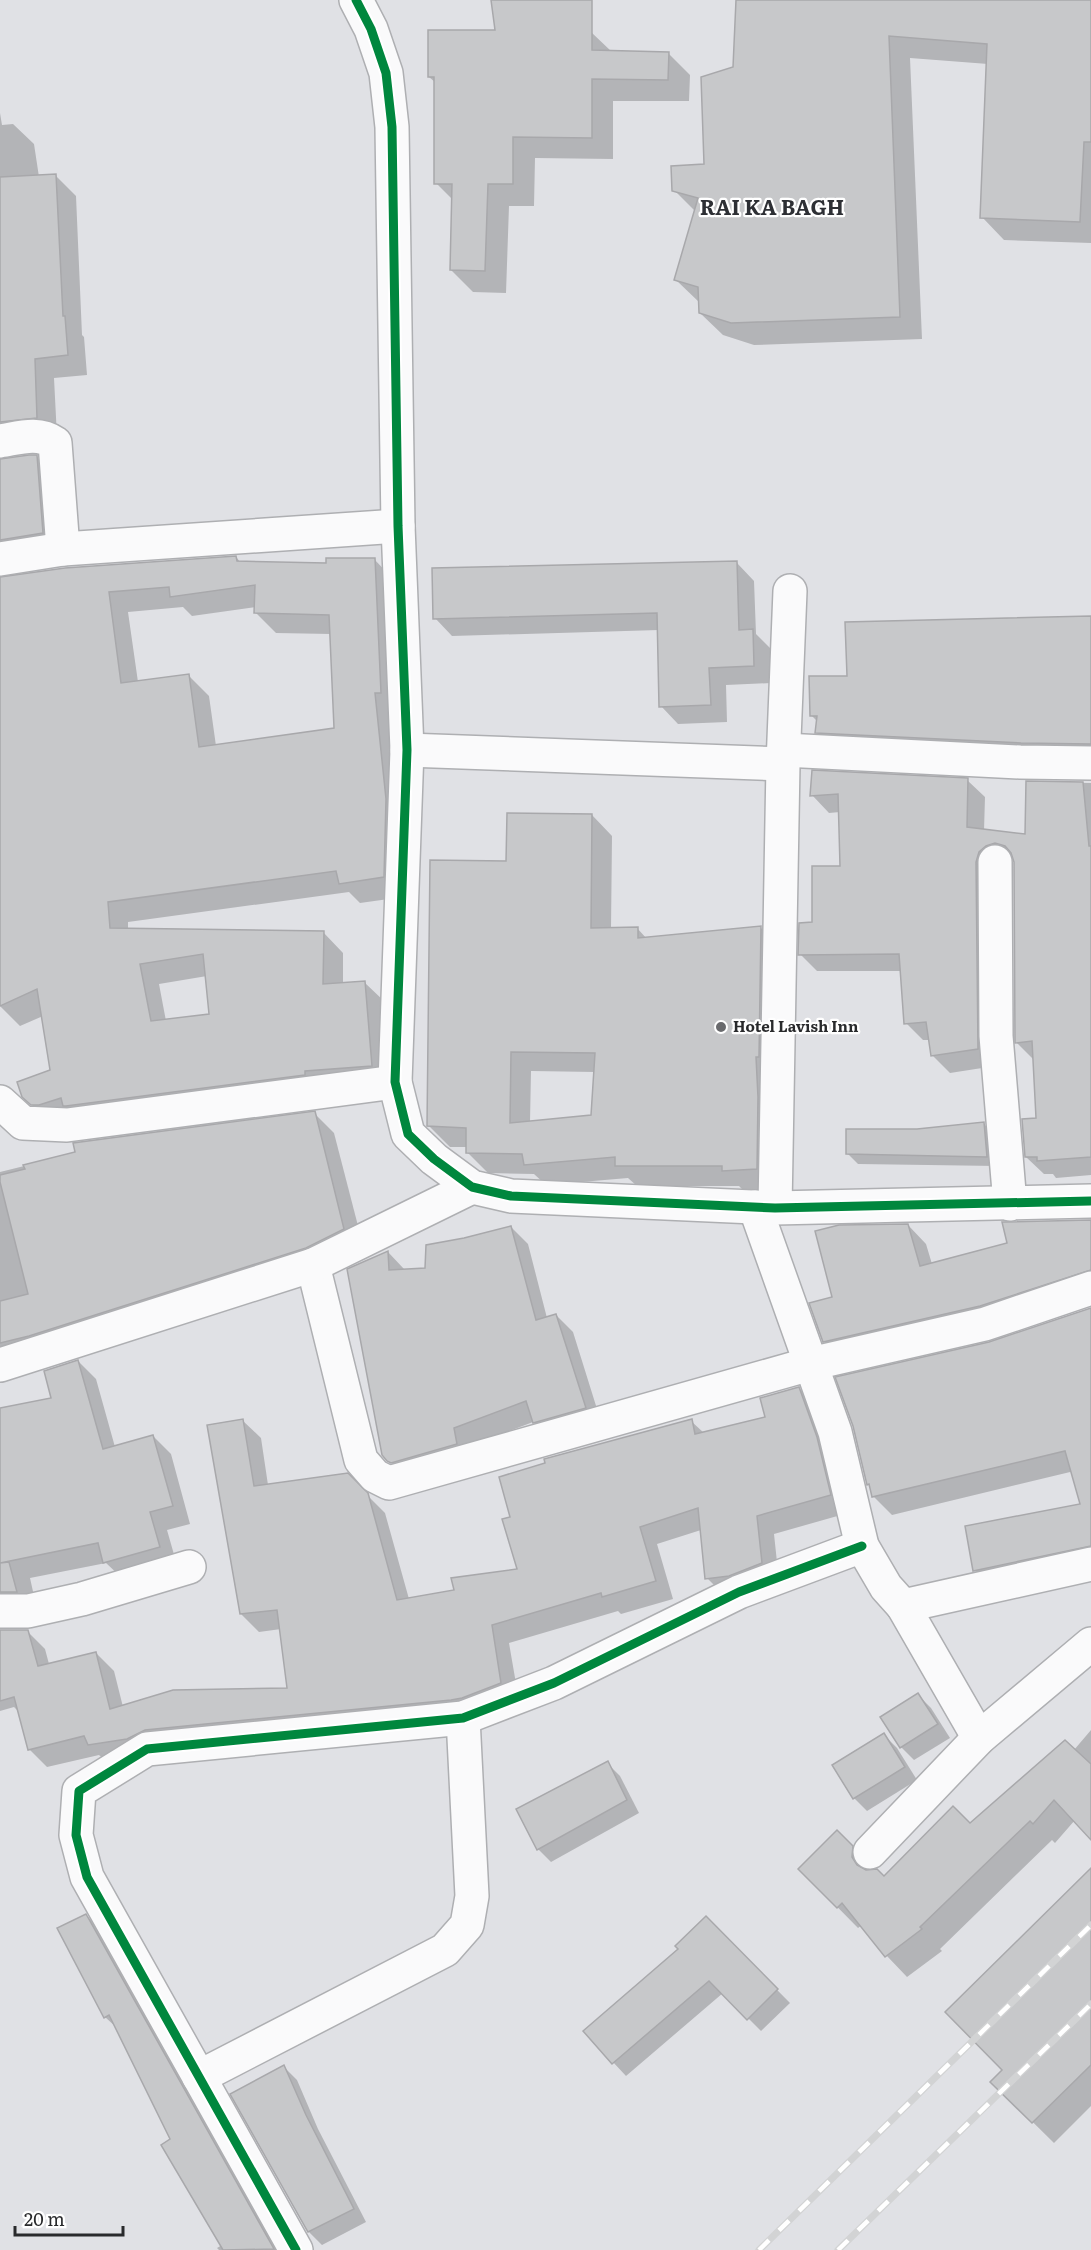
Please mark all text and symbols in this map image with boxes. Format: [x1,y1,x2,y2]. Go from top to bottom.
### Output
district label: RAI KA BAGH [700,190,844,221]
place label: Hotel Lavish Inn [733,1014,859,1037]
marker: Hotel Lavish Inn [714,1020,728,1034]
scale bar [15,2199,123,2237]
text: 20 m [24,2205,65,2232]

